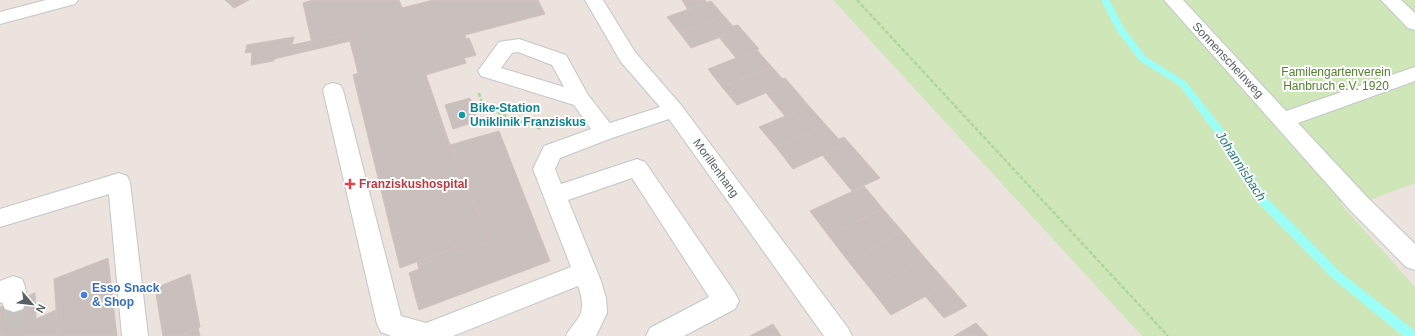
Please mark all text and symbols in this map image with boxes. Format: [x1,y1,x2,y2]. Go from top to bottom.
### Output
street label: Sonnenscheinweg [1189,19,1267,101]
park label: Familengartenverein Hanbruch e.V. 1920 [1281,65,1391,93]
place label: Bike-Station Uniklinik Franziskus [470,101,586,129]
marker: Bike-Station Uniklinik Franziskus [457,110,467,120]
water label: Johannisbach [1212,127,1269,204]
street label: Morillenhang [690,136,742,200]
place label: Franziskushospital [359,177,468,191]
marker: Franziskushospital [344,178,356,190]
place label: Esso Snack & Shop [92,281,160,309]
north arrow [12,284,52,324]
marker: Esso Snack & Shop [79,290,89,300]
text: N [34,302,48,315]

